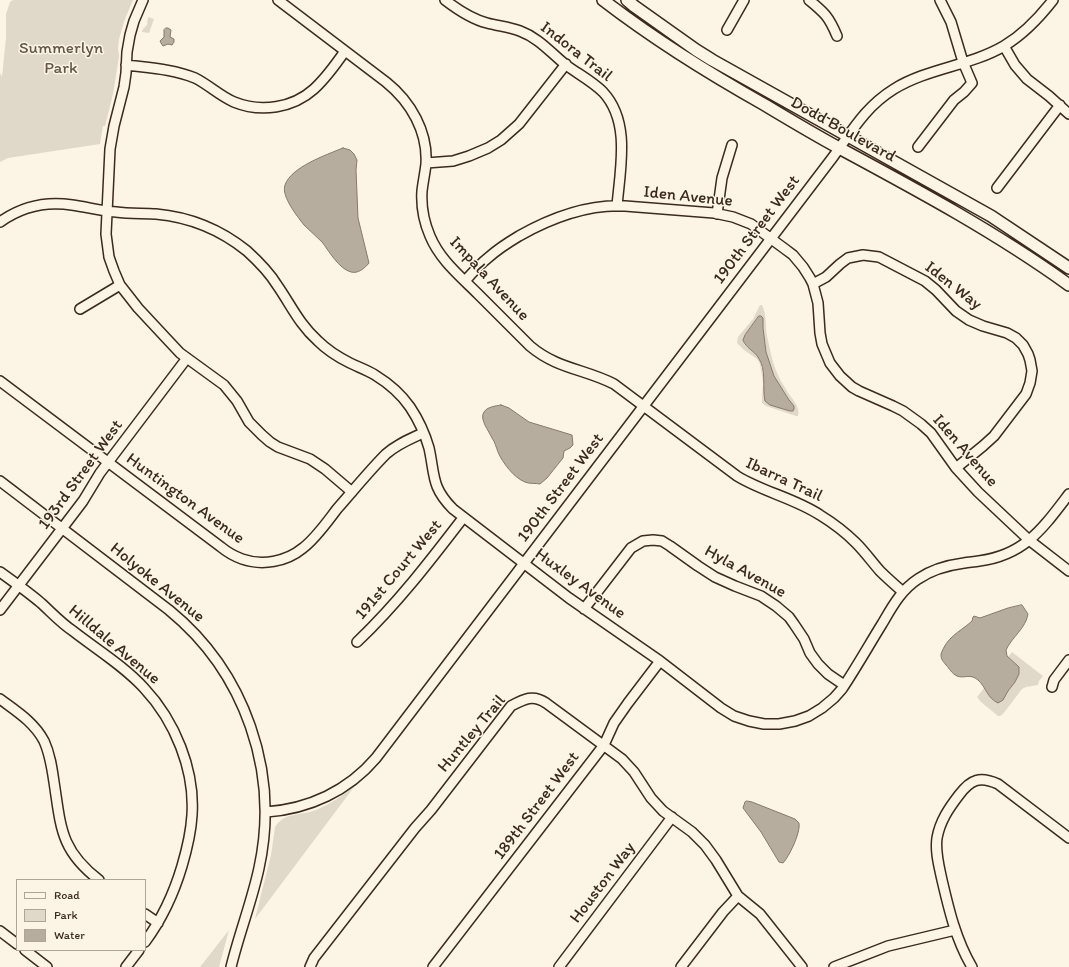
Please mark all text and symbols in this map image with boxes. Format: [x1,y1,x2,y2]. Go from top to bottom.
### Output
street label: Indora Trail [536,18,616,86]
park label: Summerlyn Park [19,39,103,79]
street label: Dodd Boulevard [787,93,899,167]
street label: 190th Street West [709,172,805,288]
street label: Iden Avenue [642,182,734,212]
street label: Impala Avenue [445,233,533,325]
street label: Iden Way [920,257,986,315]
street label: Iden Avenue [928,410,1002,492]
street label: 193rd Street West [34,416,128,534]
street label: 190th Street West [513,430,609,546]
street label: Huntington Avenue [122,449,248,549]
street label: Ibarra Trail [742,453,826,507]
street label: 191st Court West [351,516,447,624]
street label: Holyoke Avenue [106,539,208,627]
street label: Hyla Avenue [701,541,789,603]
street label: Huxley Avenue [531,544,629,624]
street label: Hilldale Avenue [64,601,164,689]
street label: Huntley Trail [434,691,510,777]
street label: 189th Street West [490,748,584,864]
street label: Houston Way [566,838,640,928]
legend [16,879,146,951]
text: Road [54,888,80,902]
text: Park [54,908,78,922]
text: Water [54,928,85,942]

